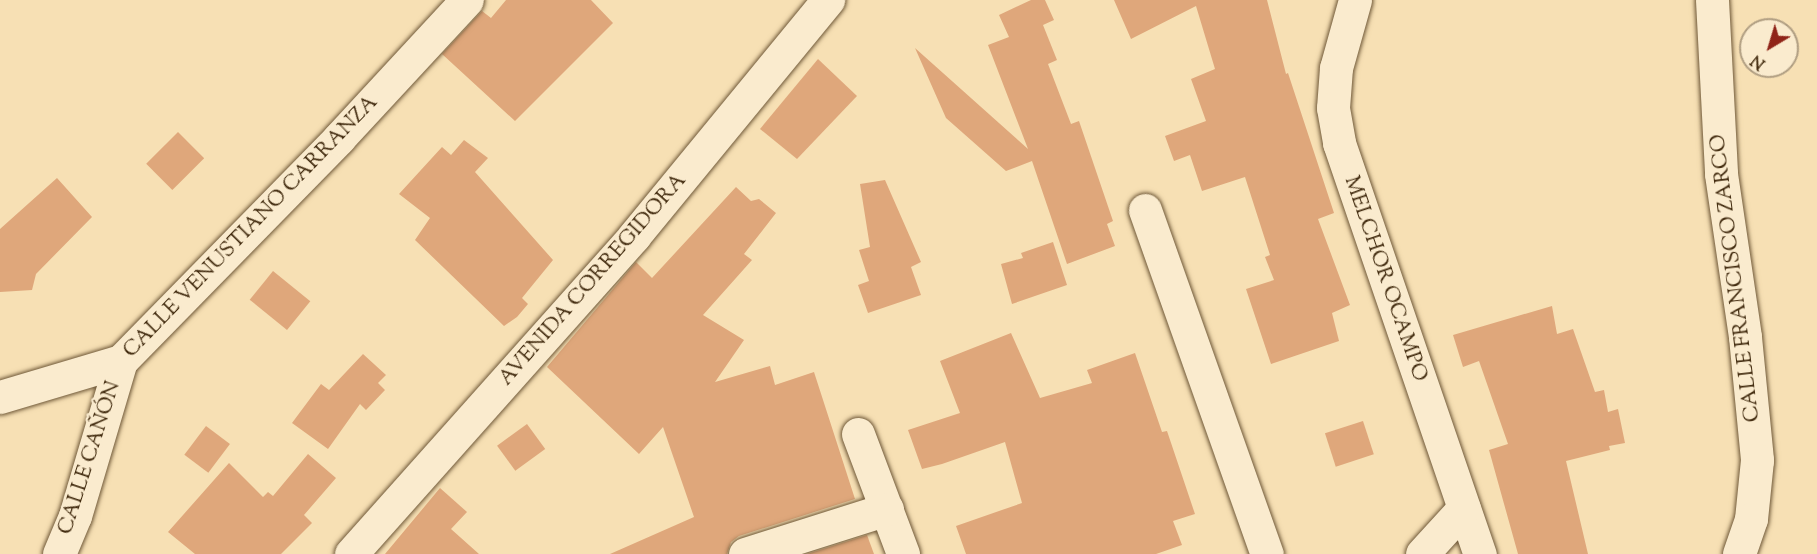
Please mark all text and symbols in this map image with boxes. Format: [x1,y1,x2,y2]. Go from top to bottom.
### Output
north arrow [1739,18,1799,78]
text: N [1747,48,1771,74]
street label: CALLE VENUSTIANO CARRANZA [119,90,383,364]
street label: CALLE FRANCISCO ZARCO [1706,133,1766,423]
street label: AVENIDA CORREGIDORA [494,169,692,391]
street label: MELCHOR OCAMPO [1338,173,1432,385]
street label: CALLE CAÑÓN [53,378,127,538]

